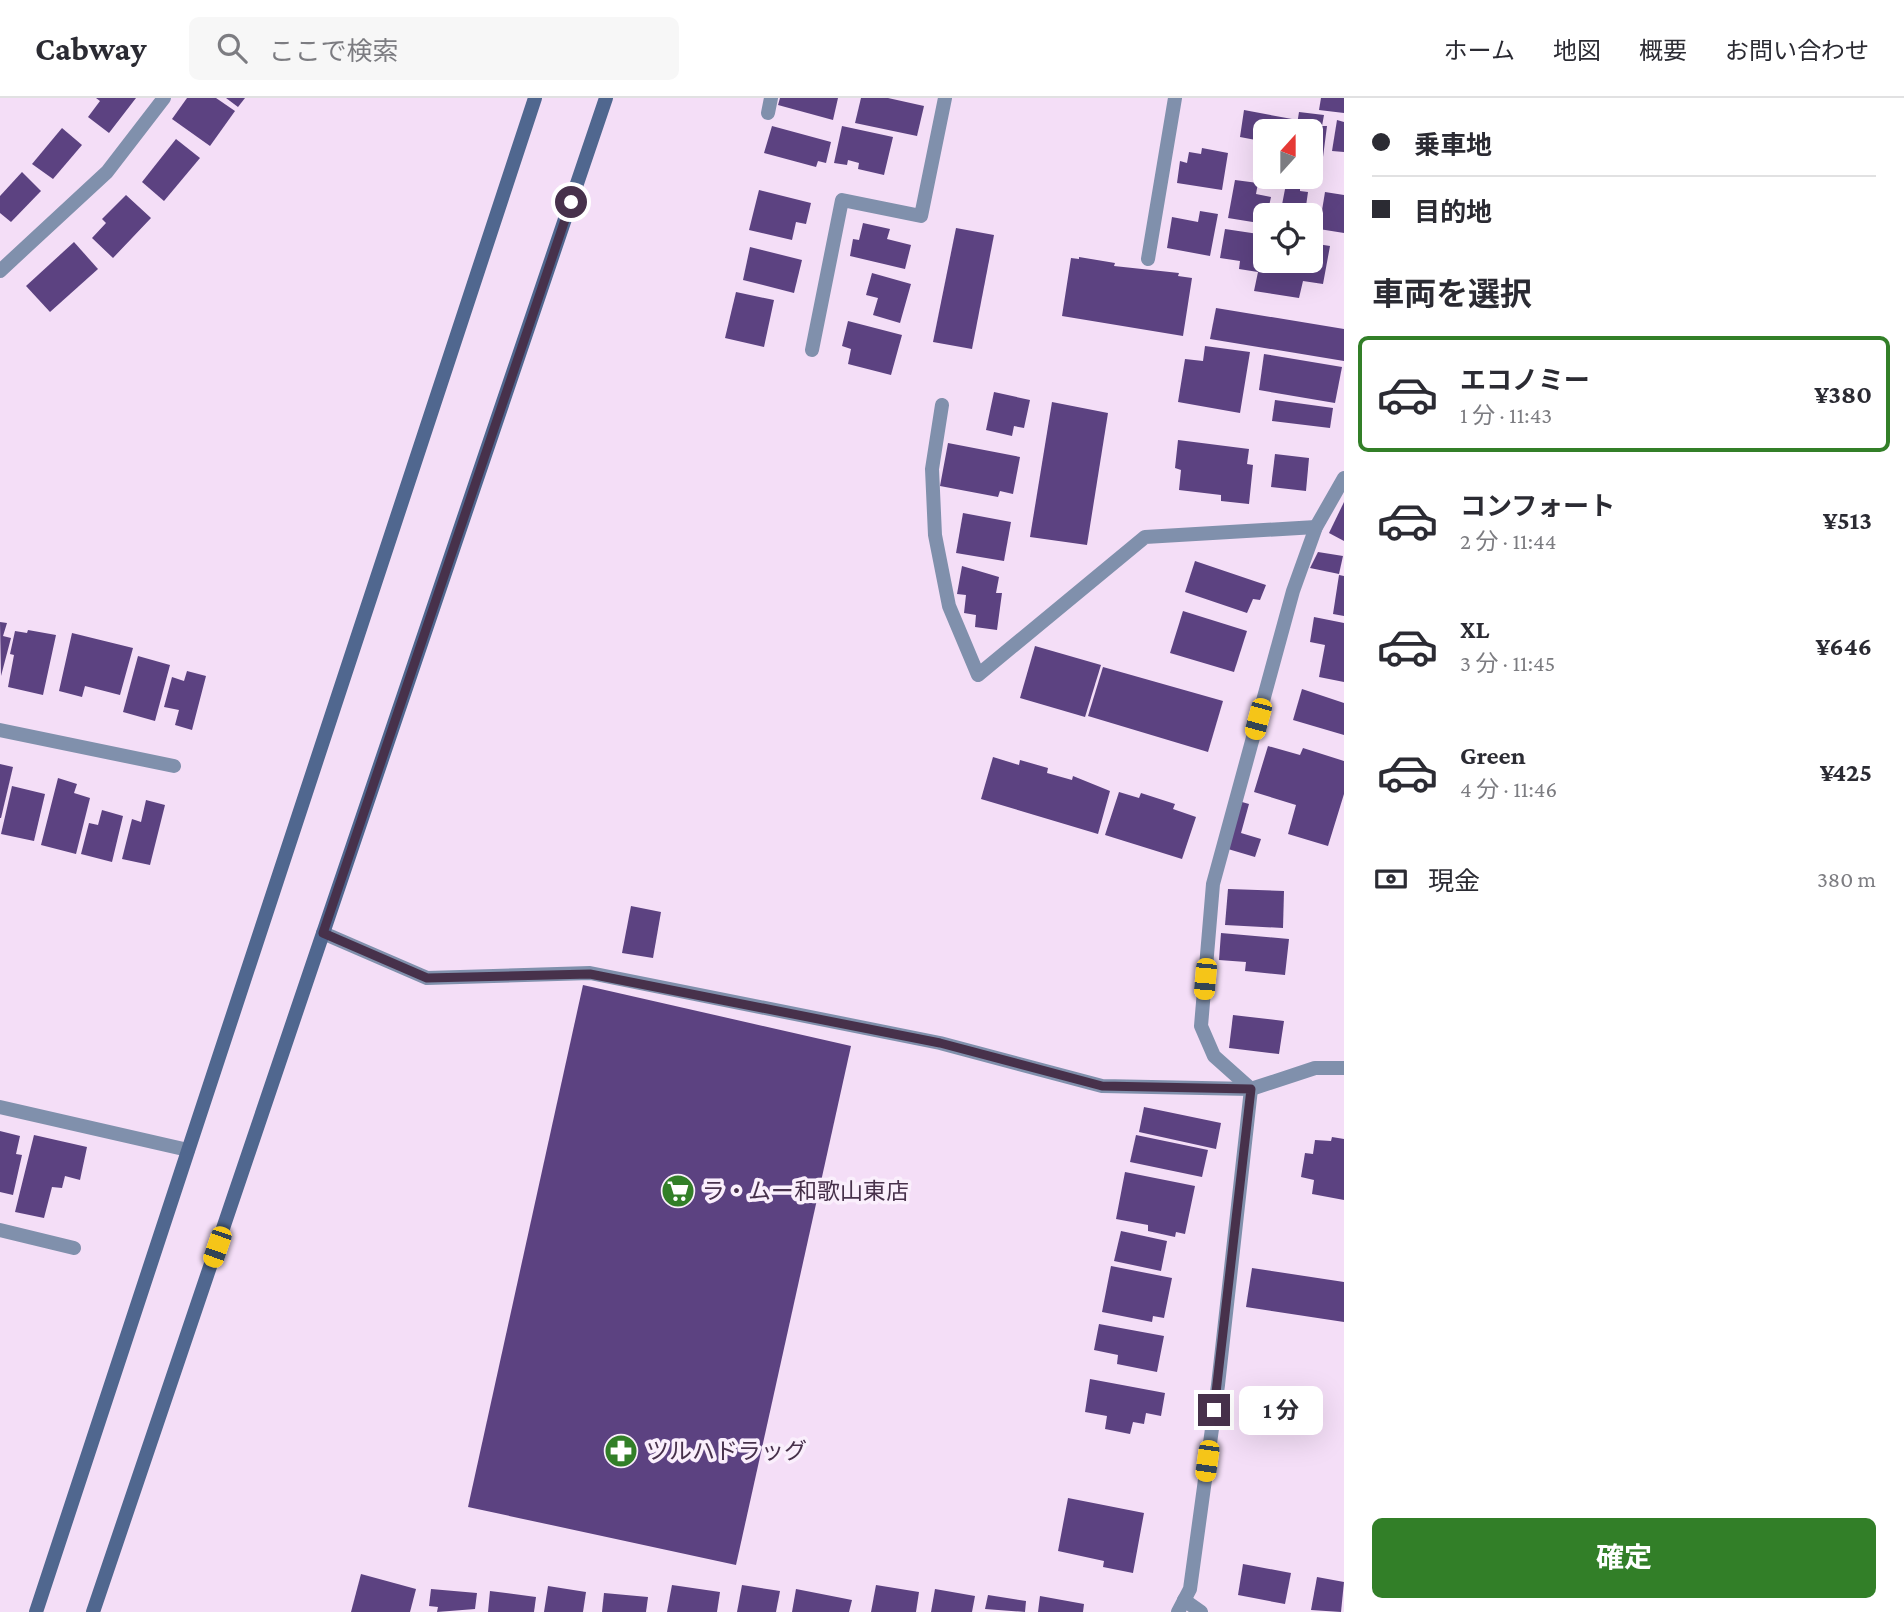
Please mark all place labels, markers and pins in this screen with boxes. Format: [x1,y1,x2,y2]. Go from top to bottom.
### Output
supermarket icon: ラ・ムー和歌山東店 [659,1172,697,1210]
place label: ラ・ムー和歌山東店 [702,1178,909,1204]
pharmacy icon: ツルハドラッグ [602,1432,640,1470]
place label: ツルハドラッグ [646,1438,807,1464]

